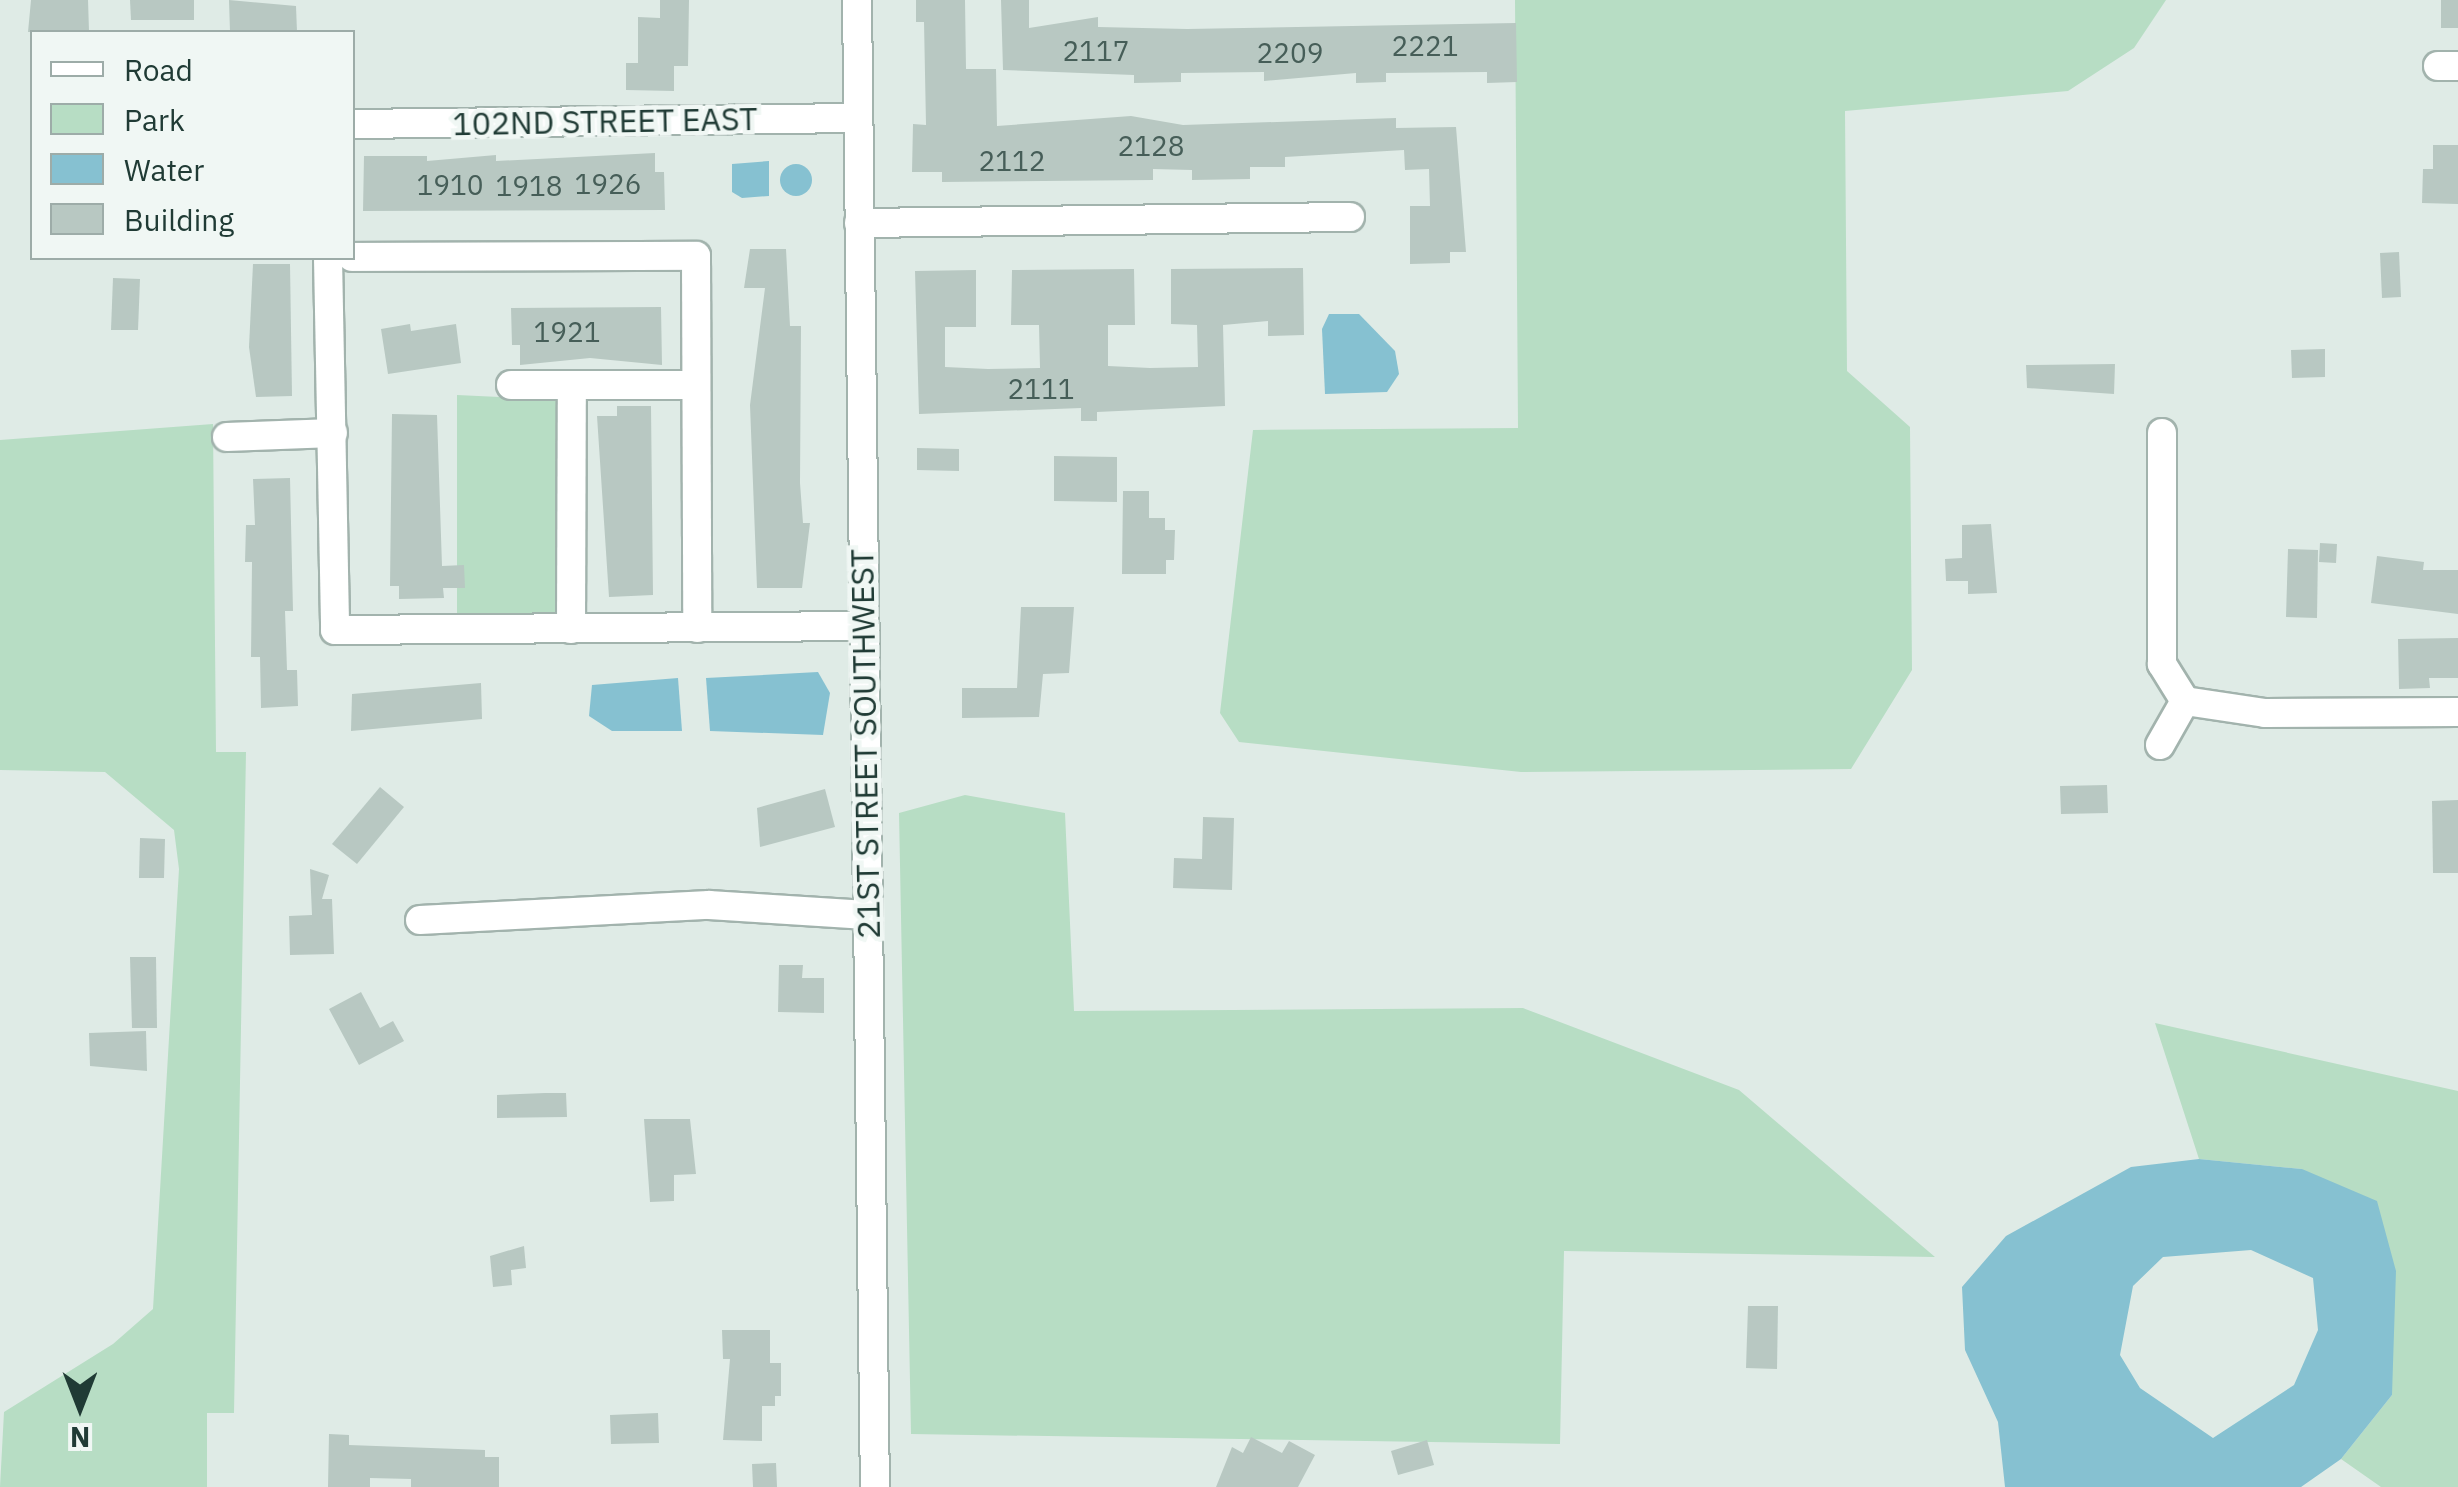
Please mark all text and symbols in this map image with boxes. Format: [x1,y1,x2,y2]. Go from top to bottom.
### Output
house number: 2221 [1391,29,1459,63]
legend [30,30,355,260]
house number: 2117 [1062,34,1130,68]
house number: 2209 [1256,36,1324,70]
text: Road [124,50,193,89]
street label: 102ND STREET EAST [452,99,758,143]
text: Park [124,100,185,139]
house number: 2128 [1117,129,1185,163]
house number: 2112 [978,144,1046,178]
text: Water [124,150,204,189]
house number: 1926 [574,167,642,201]
house number: 1910 [416,168,484,202]
house number: 1918 [495,169,563,203]
text: Building [124,200,234,239]
house number: 1921 [533,315,601,349]
house number: 2111 [1007,372,1075,406]
street label: 21ST STREET SOUTHWEST [842,549,888,939]
north arrow [30,1357,130,1457]
text: N [70,1419,90,1456]

